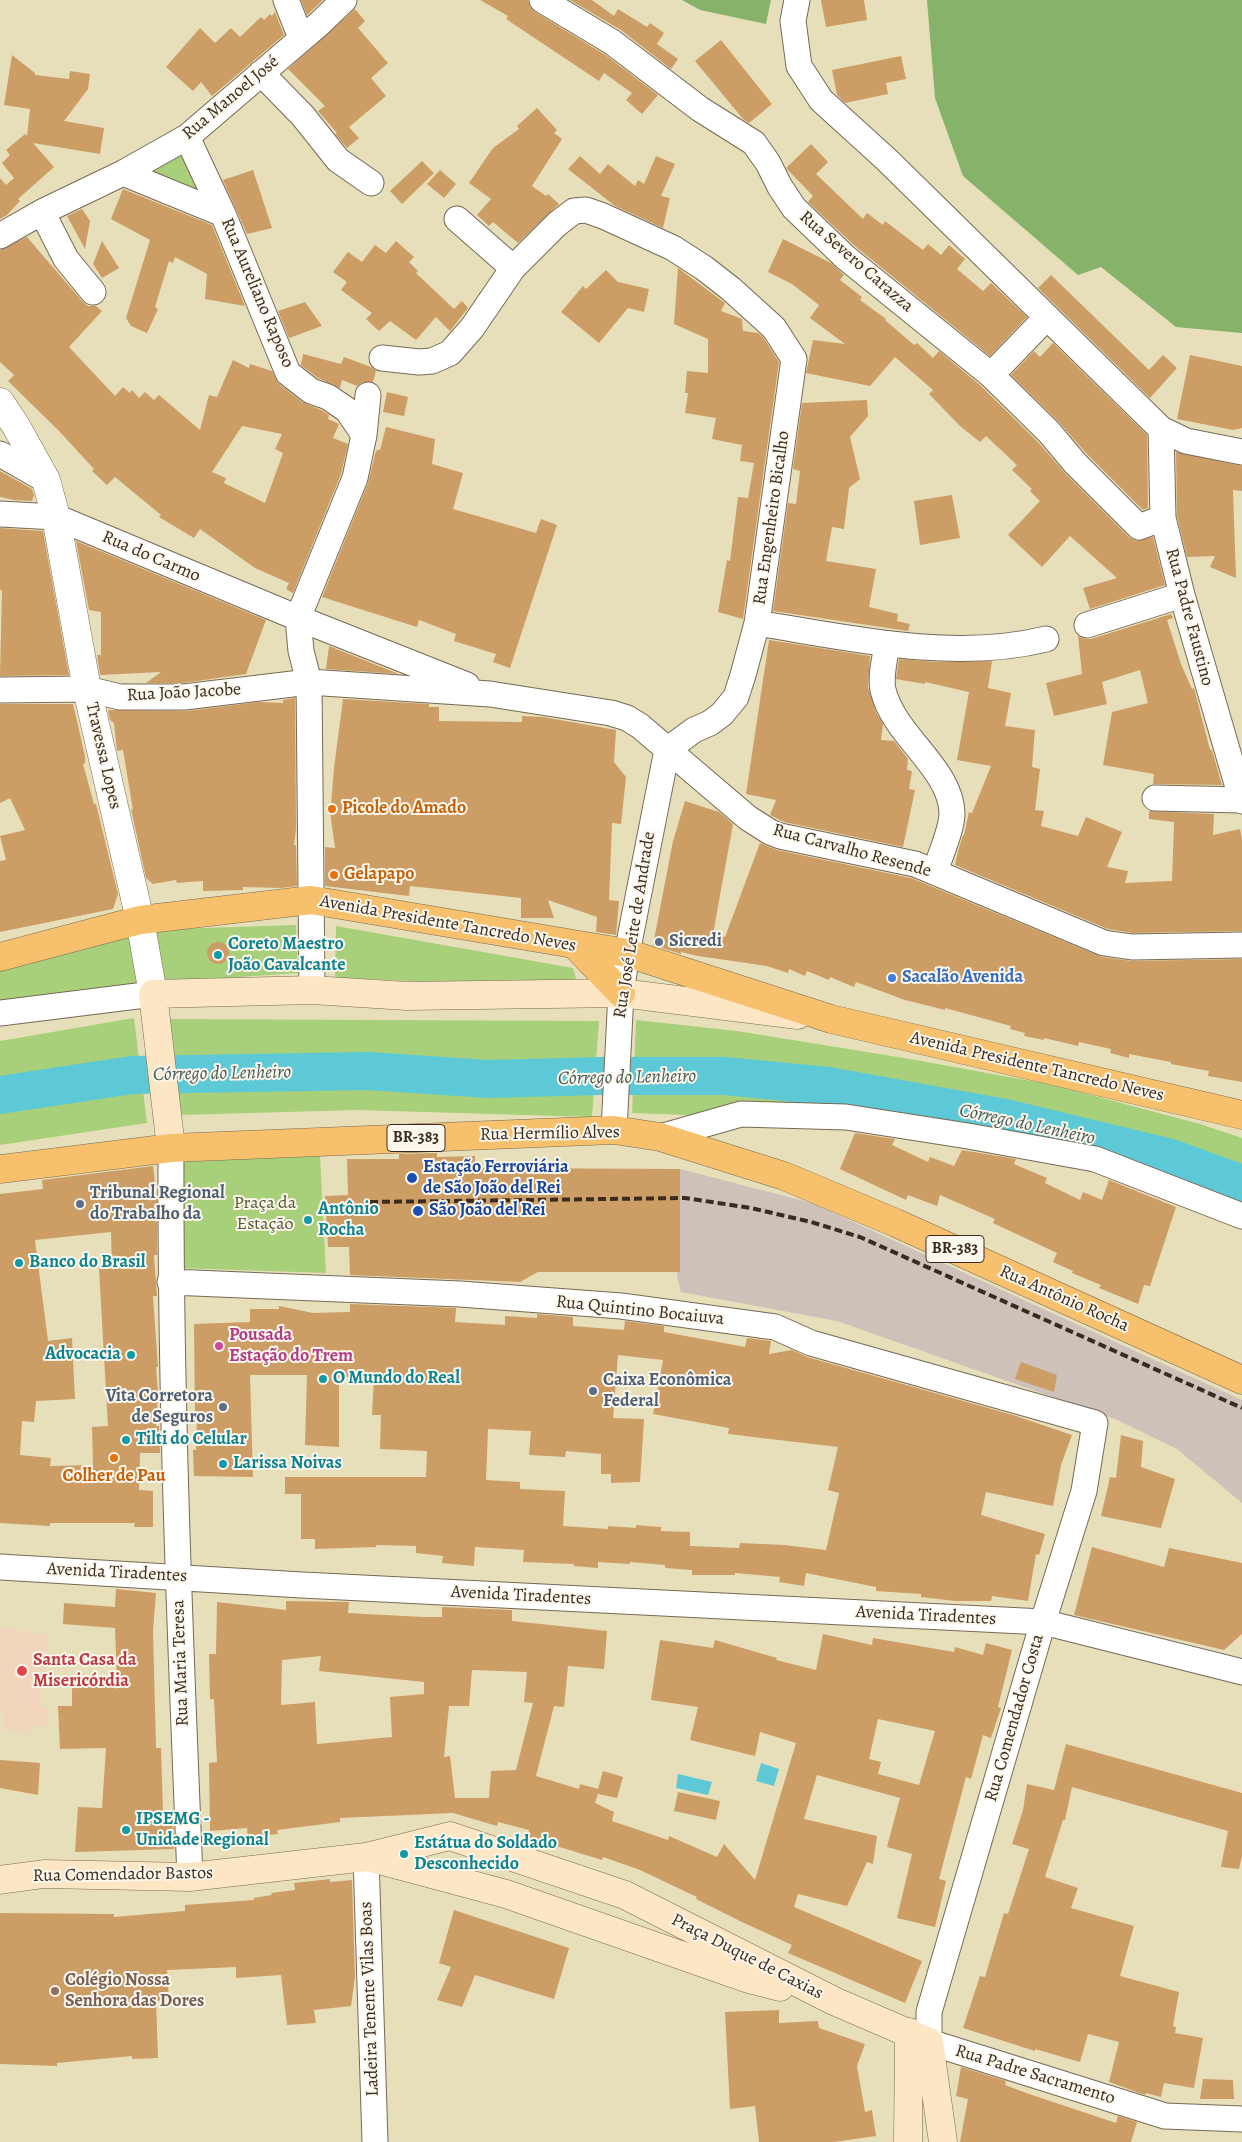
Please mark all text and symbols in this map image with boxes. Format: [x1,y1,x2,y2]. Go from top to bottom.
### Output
street label: Rua Manoel José [178,51,284,145]
street label: Rua Severo Carazza [795,207,917,317]
street label: Rua Aureliano Raposo [216,215,298,371]
street label: Rua Engenheiro Bicalho [749,430,795,606]
street label: Rua do Carmo [99,527,203,587]
street label: Rua Padre Faustino [1160,546,1218,688]
street label: Rua João Jacobe [126,679,242,707]
street label: Travessa Lopes [80,700,126,812]
place label: Picole do Amado [342,798,466,820]
marker: Picole do Amado [326,803,338,815]
street label: Rua Carvalho Resende [770,819,934,883]
street label: Rua José Leite de Andrade [610,830,660,1020]
place label: Gelapapo [344,864,414,886]
marker: Gelapapo [328,869,340,881]
street label: Avenida Presidente Tancredo Neves [318,891,578,957]
place label: Sicredi [669,931,722,953]
place label: Coreto Maestro João Cavalcante [228,934,346,976]
marker: Sicredi [653,936,665,948]
marker: Coreto Maestro João Cavalcante [212,949,224,961]
place label: Sacalão Avenida [902,967,1023,989]
marker: Sacalão Avenida [886,972,898,984]
street label: Avenida Presidente Tancredo Neves [908,1027,1166,1107]
water label: Córrego do Lenheiro [153,1061,291,1087]
water label: Córrego do Lenheiro [558,1065,696,1091]
water label: Córrego do Lenheiro [957,1099,1097,1151]
street label: Rua Hermílio Alves [480,1122,620,1146]
road number: BR-383 [387,1124,445,1152]
place label: Estação Ferroviária de São João del Rei [423,1157,569,1200]
marker: Estação Ferroviária de São João del Rei [405,1171,419,1185]
place label: Tribunal Regional do Trabalho da [90,1183,225,1226]
park label: Praça da Estação [234,1193,296,1236]
marker: Tribunal Regional do Trabalho da [74,1198,86,1210]
place label: Antônio Rocha [318,1199,379,1242]
place label: São João del Rei [429,1200,546,1222]
marker: São João del Rei [411,1204,425,1218]
marker: Antônio Rocha [302,1214,314,1226]
road number: BR-383 [926,1236,984,1262]
place label: Banco do Brasil [29,1252,146,1274]
marker: Banco do Brasil [13,1257,25,1269]
street label: Rua Antônio Rocha [996,1261,1132,1337]
street label: Rua Quintino Bocaiuva [555,1291,725,1331]
place label: Pousada Estação do Trem [229,1325,353,1368]
marker: Pousada Estação do Trem [213,1340,225,1352]
place label: Advocacia [45,1344,121,1366]
marker: Advocacia [125,1349,137,1361]
place label: O Mundo do Real [333,1368,460,1390]
place label: Caixa Econômica Federal [603,1370,731,1412]
marker: O Mundo do Real [317,1373,329,1385]
marker: Caixa Econômica Federal [587,1385,599,1397]
place label: Vita Corretora de Seguros [105,1386,213,1428]
marker: Vita Corretora de Seguros [217,1401,229,1413]
place label: Tilti do Celular [136,1429,247,1451]
marker: Tilti do Celular [120,1434,132,1446]
marker: Colher de Pau [108,1452,120,1464]
place label: Larissa Noivas [233,1453,342,1475]
marker: Larissa Noivas [217,1458,229,1470]
place label: Colher de Pau [62,1466,166,1488]
street label: Avenida Tiradentes [46,1559,188,1587]
street label: Avenida Tiradentes [450,1582,592,1610]
street label: Rua Maria Teresa [168,1599,194,1727]
street label: Avenida Tiradentes [855,1602,997,1630]
street label: Rua Comendador Costa [981,1632,1049,1804]
place label: Santa Casa da Misericórdia [33,1650,136,1692]
marker: Santa Casa da Misericórdia [15,1664,29,1678]
place label: IPSEMG - Unidade Regional [136,1809,269,1852]
marker: IPSEMG - Unidade Regional [120,1824,132,1836]
place label: Estátua do Soldado Desconhecido [414,1833,557,1876]
marker: Estátua do Soldado Desconhecido [398,1848,410,1860]
street label: Rua Comendador Bastos [33,1863,213,1887]
street label: Ladeira Tenente Vilas Boas [356,1901,384,2097]
street label: Praça Duque de Caxias [667,1909,827,2005]
place label: Colégio Nossa Senhora das Dores [65,1970,204,2012]
marker: Colégio Nossa Senhora das Dores [49,1985,61,1997]
street label: Rua Padre Sacramento [952,2040,1118,2110]

